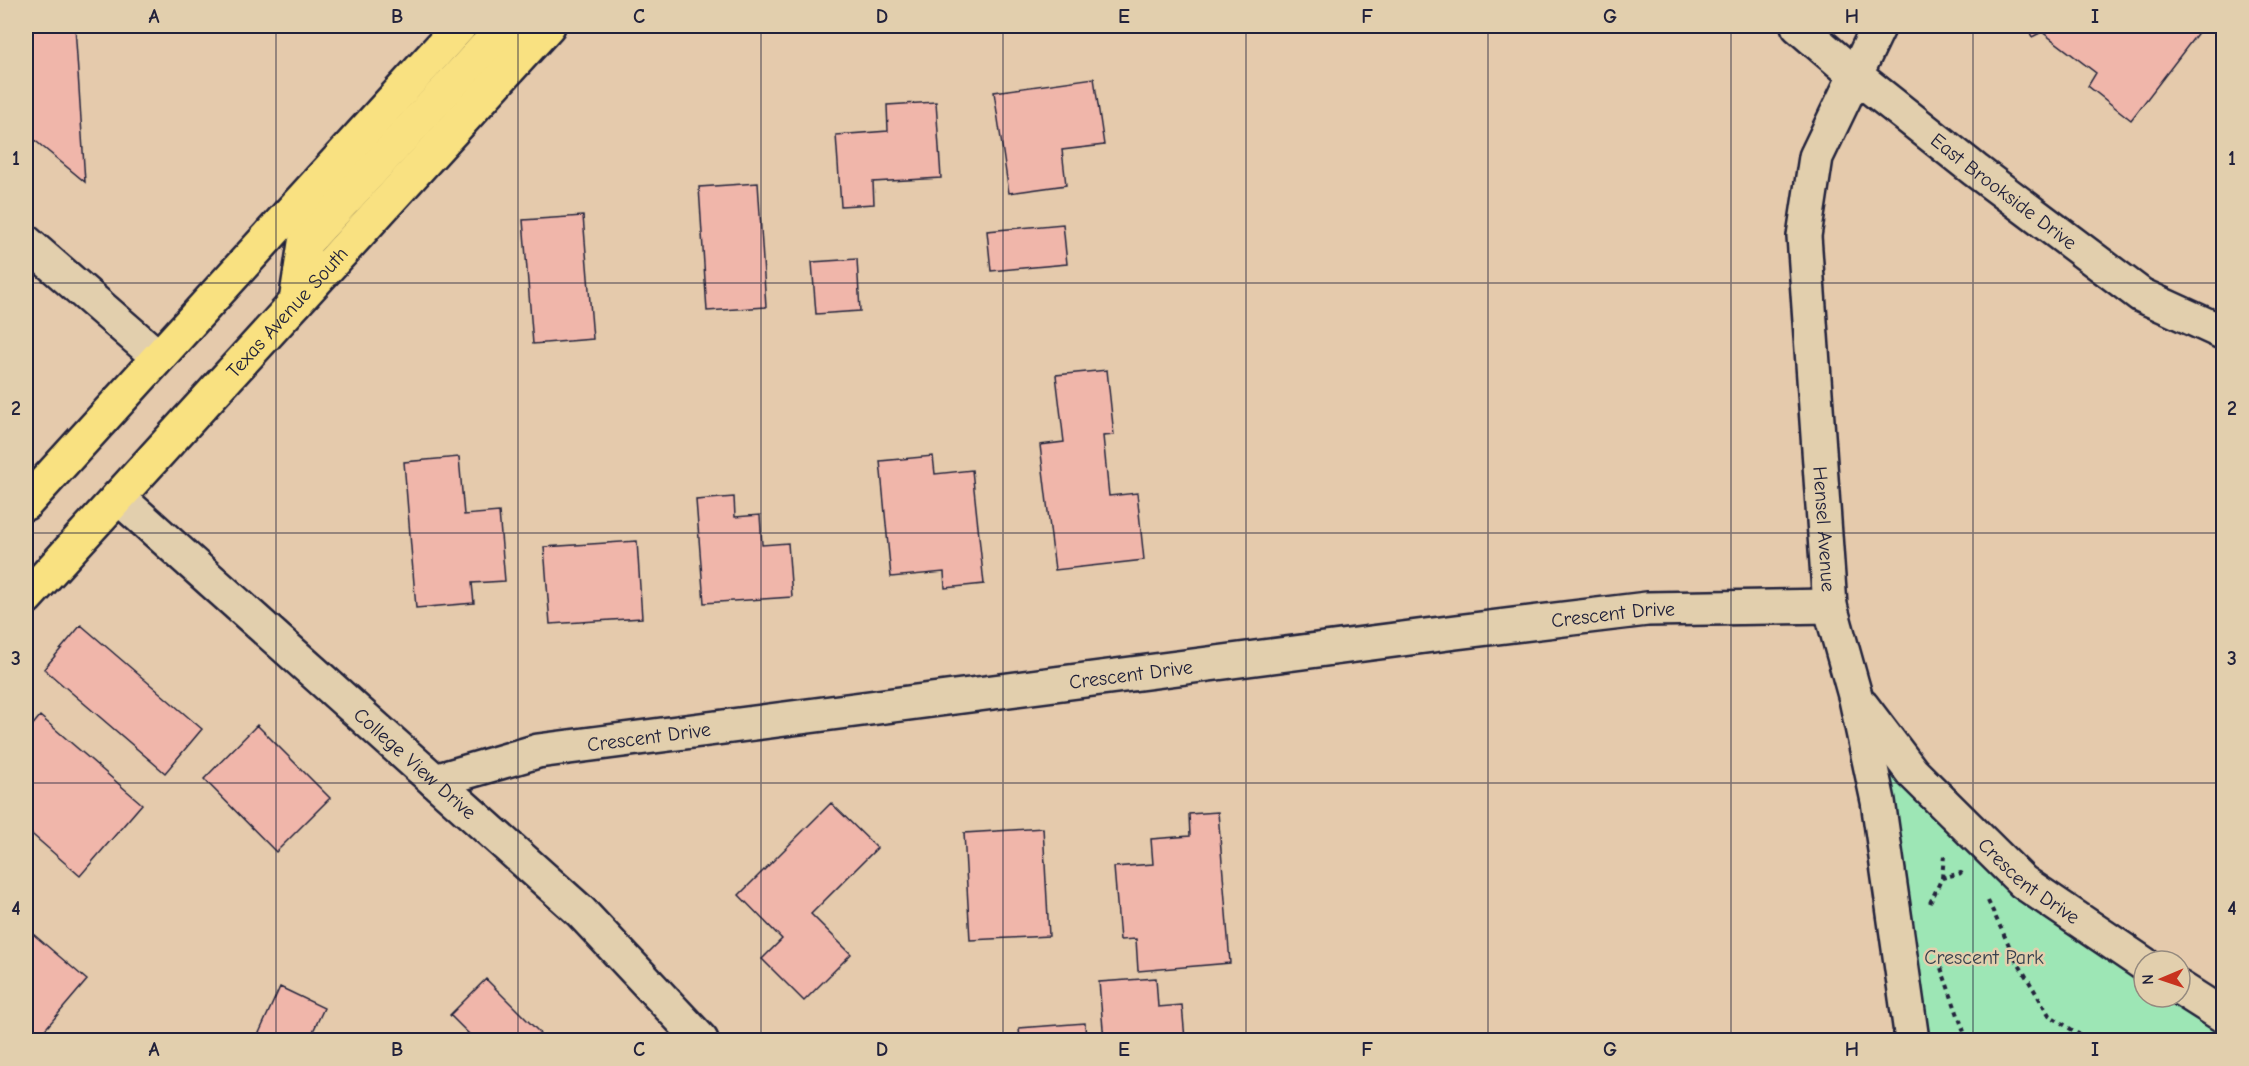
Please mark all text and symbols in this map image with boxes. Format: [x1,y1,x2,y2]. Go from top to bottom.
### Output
text: A [148,5,160,28]
text: B [391,5,403,28]
text: C [633,5,645,28]
text: D [876,5,888,28]
text: E [1118,5,1130,28]
text: F [1361,5,1373,28]
text: G [1603,5,1617,28]
text: H [1845,5,1859,28]
text: I [2091,5,2099,28]
street label: East Brookside Drive [1926,129,2081,254]
text: 1 [12,147,20,170]
text: 1 [2228,147,2236,170]
street label: Texas Avenue South [222,242,353,383]
text: 2 [11,397,21,420]
text: 2 [2227,397,2237,420]
street label: Hensel Avenue [1808,465,1840,593]
street label: Crescent Drive [1550,598,1675,632]
text: 3 [11,647,21,670]
text: 3 [2227,647,2237,670]
street label: Crescent Drive [1068,655,1194,694]
street label: College View Drive [349,703,481,824]
street label: Crescent Drive [586,718,712,757]
street label: Crescent Drive [1973,833,2084,929]
text: 4 [11,897,21,920]
text: 4 [2227,897,2237,920]
park label: Crescent Park [1924,946,2044,969]
north arrow [2132,949,2192,1009]
text: N [2139,974,2157,985]
text: A [148,1038,160,1061]
text: B [391,1038,403,1061]
text: C [633,1038,645,1061]
text: D [876,1038,888,1061]
text: E [1118,1038,1130,1061]
text: F [1361,1038,1373,1061]
text: G [1603,1038,1617,1061]
text: H [1845,1038,1859,1061]
text: I [2091,1038,2099,1061]

